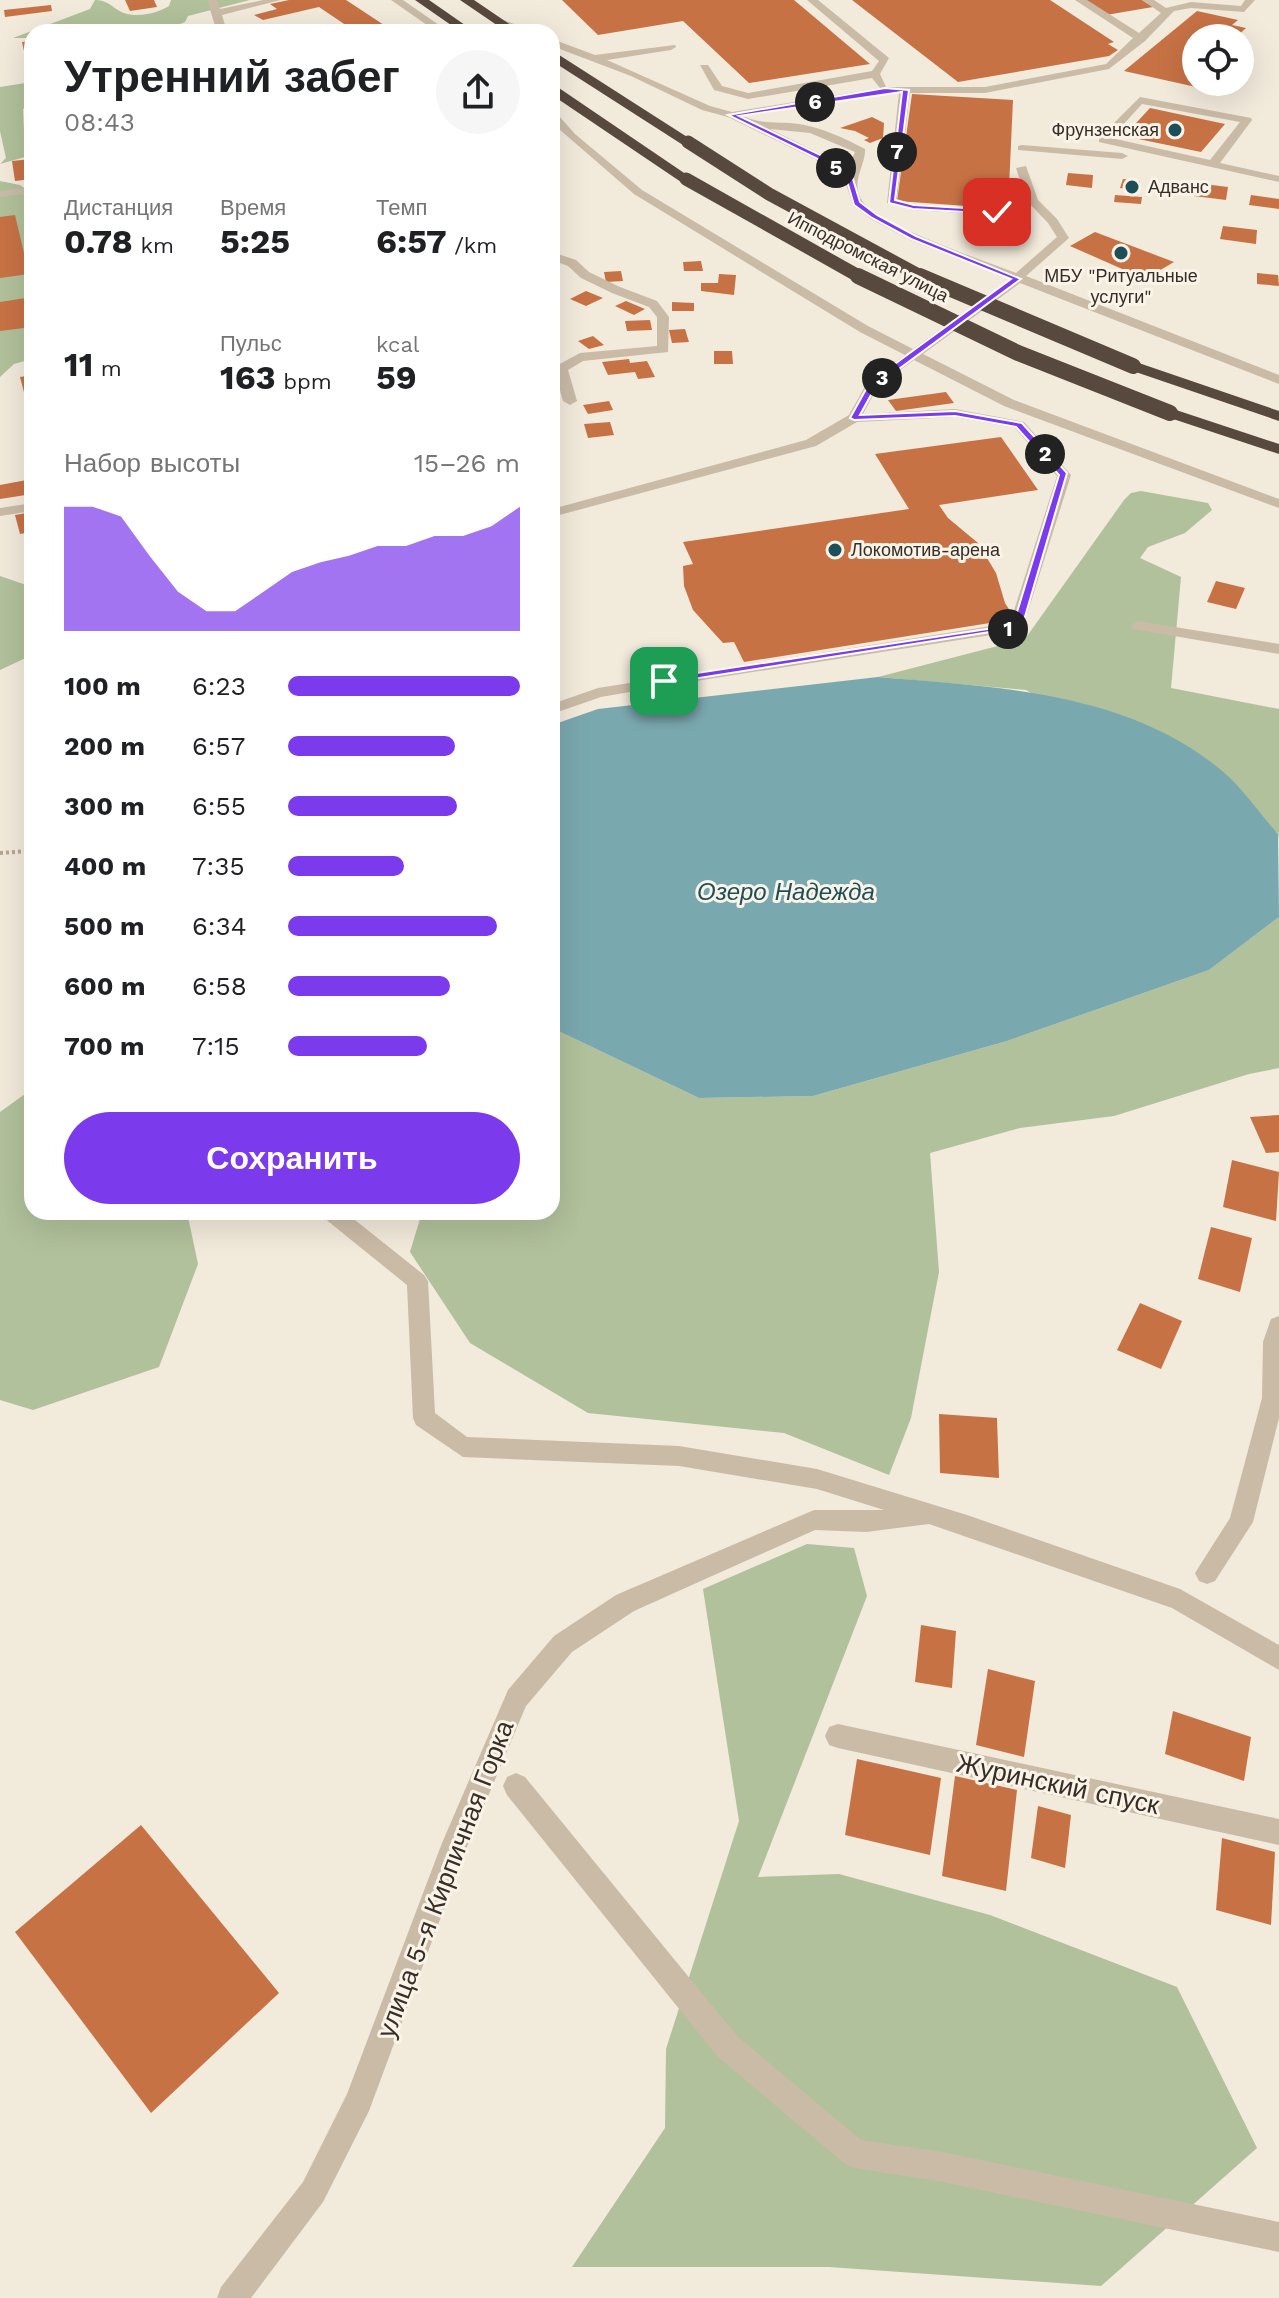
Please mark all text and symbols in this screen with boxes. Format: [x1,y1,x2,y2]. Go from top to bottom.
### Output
map controls [1182,24,1254,96]
button: locate [1182,24,1254,96]
button: share [436,50,520,134]
text: Утренний забег [64,51,400,103]
pin: 6 [795,82,835,122]
text: 6 [808,89,822,114]
text: 08:43 [64,107,135,137]
place label: Фрунзенская [1052,119,1159,140]
marker: Фрунзенская [1166,121,1184,139]
pin: 7 [877,132,917,172]
text: 7 [890,139,904,164]
pin: 5 [816,148,856,188]
text: 5 [830,155,842,180]
place label: Адванс [1148,176,1209,197]
pin [963,178,1031,246]
marker: Адванс [1123,178,1141,196]
icon: check [975,190,1019,234]
text: Дистанция [64,195,173,220]
text: Время [220,195,286,220]
text: Темп [376,195,427,220]
street label: Ипподромская улица [784,207,953,307]
text: 0.78 [64,221,133,261]
text: 5:25 [220,221,290,261]
text: 6:57 [376,221,447,261]
text: km [133,233,174,258]
text: /km [447,233,497,258]
marker: МБУ "Ритуальные услуги" [1112,244,1130,262]
place label: МБУ "Ритуальные услуги" [1044,265,1198,307]
text: Пульс [220,331,282,356]
text: kcal [376,332,420,357]
text: 11 [64,344,93,384]
text: m [93,356,122,381]
text: 163 [220,357,276,397]
text: 59 [376,357,417,397]
pin: 3 [862,358,902,398]
text: 3 [875,365,889,390]
text: bpm [276,369,332,394]
pin: 2 [1025,434,1065,474]
text: 2 [1038,441,1052,466]
text: Набор высоты [64,448,240,478]
text: 15–26 m [414,448,520,478]
place label: Локомотив-арена [851,539,1001,560]
marker: Локомотив-арена [826,541,844,559]
pin: 1 [988,609,1028,649]
text: 1 [1003,616,1013,641]
pin [630,647,698,715]
icon: arrive [642,659,686,703]
text: 100 m [64,671,141,701]
text: 6:23 [192,671,246,701]
text: 200 m [64,731,145,761]
text: 6:57 [192,731,245,761]
text: 300 m [64,791,145,821]
text: 6:55 [192,791,246,821]
text: 400 m [64,851,146,881]
text: 7:35 [192,851,245,881]
water label: Озеро Надежда [697,878,875,906]
text: 500 m [64,911,145,941]
text: 6:34 [192,911,247,941]
text: 600 m [64,971,145,1001]
text: 6:58 [192,971,247,1001]
text: 700 m [64,1031,145,1061]
text: 7:15 [192,1031,240,1061]
button: Сохранить [64,1112,520,1204]
street label: улица 5-я Кирпичная Горка [371,1716,520,2042]
street label: Журинский спуск [954,1748,1163,1820]

